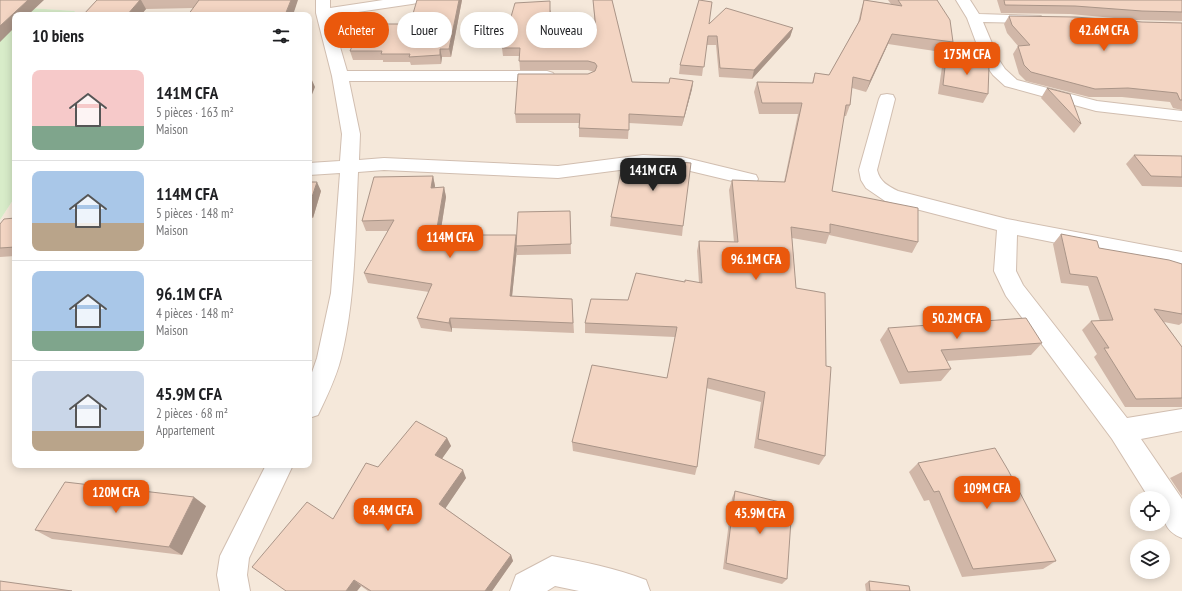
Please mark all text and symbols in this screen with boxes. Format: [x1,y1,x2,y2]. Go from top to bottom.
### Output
chip: Acheter [324,12,389,48]
chip: Louer [397,12,452,48]
chip: Filtres [460,12,518,48]
chip: Nouveau [526,12,597,48]
pin: 42.6M CFA [1058,18,1150,52]
text: 42.6M CFA [1079,22,1129,39]
text: 10 biens [32,25,84,47]
icon: filters [270,25,292,47]
pin: 175M CFA [926,42,1008,76]
text: 175M CFA [943,46,991,63]
text: 141M CFA [156,82,218,104]
icon: home [64,86,112,134]
text: 5 pièces · 163 m² [156,104,234,121]
text: Maison [156,121,188,138]
pin: 141M CFA [612,158,694,192]
text: 141M CFA [629,162,677,179]
text: 114M CFA [156,183,218,205]
icon: home [64,187,112,235]
text: 5 pièces · 148 m² [156,205,234,222]
text: Maison [156,222,188,239]
pin: 114M CFA [409,225,491,259]
text: 114M CFA [426,229,474,246]
pin: 96.1M CFA [710,247,802,281]
text: 96.1M CFA [731,251,781,268]
text: 96.1M CFA [156,283,222,305]
icon: home [64,287,112,335]
text: 4 pièces · 148 m² [156,305,234,322]
pin: 50.2M CFA [911,306,1003,340]
text: 50.2M CFA [932,310,982,327]
text: Maison [156,322,188,339]
text: 45.9M CFA [156,383,222,405]
icon: home [64,387,112,435]
text: 2 pièces · 68 m² [156,405,228,422]
text: Appartement [156,422,215,439]
pin: 109M CFA [946,476,1028,510]
pin: 120M CFA [75,480,157,514]
text: 109M CFA [963,480,1011,497]
text: 120M CFA [92,484,140,501]
map controls [1130,491,1170,579]
button: locate [1130,491,1170,531]
pin: 84.4M CFA [342,498,434,532]
pin: 45.9M CFA [714,501,806,535]
text: 84.4M CFA [363,502,413,519]
text: 45.9M CFA [735,505,785,522]
button: layers [1130,539,1170,579]

